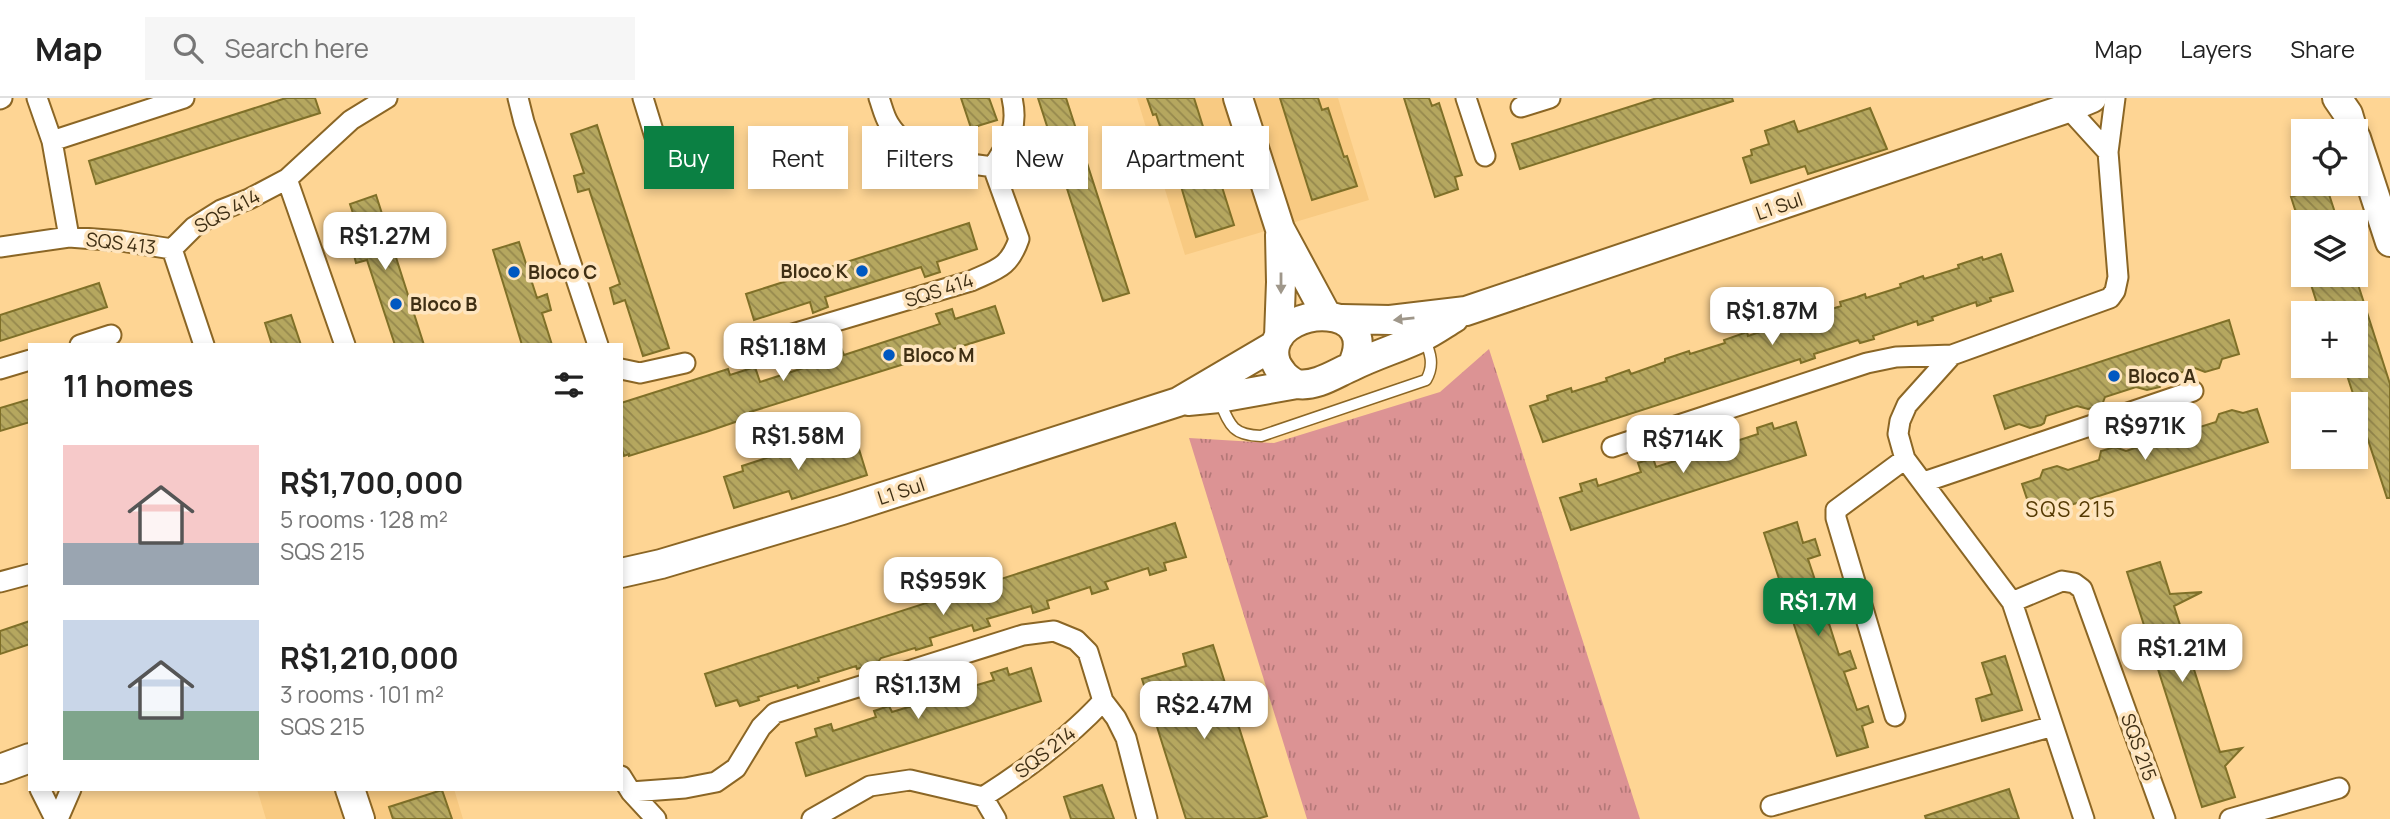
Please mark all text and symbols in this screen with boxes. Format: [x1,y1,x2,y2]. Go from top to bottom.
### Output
search box [145,17,635,80]
text: Map [35,26,103,71]
icon: search [169,29,207,67]
text: Search here [225,30,369,66]
text: Map [2095,32,2142,65]
text: Layers [2180,32,2252,65]
text: Share [2290,32,2355,65]
map controls [2291,119,2368,469]
button: locate [2291,119,2368,196]
chip: Buy [644,126,734,189]
chip: Rent [748,126,848,189]
chip: Filters [862,126,978,189]
chip: New [992,126,1088,189]
chip: Apartment [1102,126,1269,189]
street label: SQS 414 [190,183,264,239]
street label: L1 Sul [1752,186,1806,226]
button: layers [2291,210,2368,287]
pin: R$1.27M [320,212,450,272]
text: R$1.27M [339,219,431,251]
street label: SQS 413 [85,226,157,260]
place label: Bloco K [780,258,849,284]
place label: Bloco C [528,259,597,285]
marker: Bloco K [854,263,870,279]
marker: Bloco C [506,264,522,280]
street label: SQS 414 [901,267,977,313]
one-way arrow [1275,272,1287,294]
pin: R$1.87M [1707,288,1837,347]
place label: Bloco B [410,291,477,317]
text: R$1.87M [1726,294,1818,326]
marker: Bloco B [388,296,404,312]
button: + [2291,301,2368,378]
one-way arrow [1393,313,1415,324]
pin: R$1.18M [718,324,848,383]
text: R$1.18M [740,330,826,362]
place label: Bloco M [903,342,975,368]
marker: Bloco M [881,347,897,363]
place label: Bloco A [2128,363,2196,389]
text: 11 homes [63,365,194,406]
icon: filters [550,366,588,404]
marker: Bloco A [2106,368,2122,384]
button: − [2291,392,2368,469]
pin: R$971K [2088,402,2202,462]
text: R$971K [2104,409,2186,441]
pin: R$1.58M [733,412,863,472]
pin: R$714K [1626,416,1740,475]
text: R$1.58M [752,419,845,451]
text: R$714K [1643,422,1723,454]
text: R$1,700,000 [280,462,464,503]
street label: L1 Sul [874,471,928,511]
icon: home [119,473,203,557]
district label: SQS 215 [2025,495,2117,523]
text: 5 rooms · 128 m² [280,503,448,535]
text: SQS 215 [280,535,365,567]
pin: R$959K [886,558,1000,617]
text: R$959K [900,564,986,596]
pin: R$1.7M [1761,578,1875,638]
text: R$1.7M [1779,585,1857,617]
pin: R$1.21M [2117,624,2247,684]
text: R$1.21M [2137,631,2227,663]
text: R$1,210,000 [280,637,459,678]
icon: home [119,648,203,732]
pin: R$1.13M [853,662,983,721]
text: R$1.13M [875,668,961,700]
text: 3 rooms · 101 m² [280,678,444,710]
pin: R$2.47M [1139,682,1269,741]
text: R$2.47M [1156,688,1252,720]
text: SQS 215 [280,710,365,742]
street label: SQS 215 [2115,710,2163,784]
street label: SQS 214 [1009,720,1081,784]

